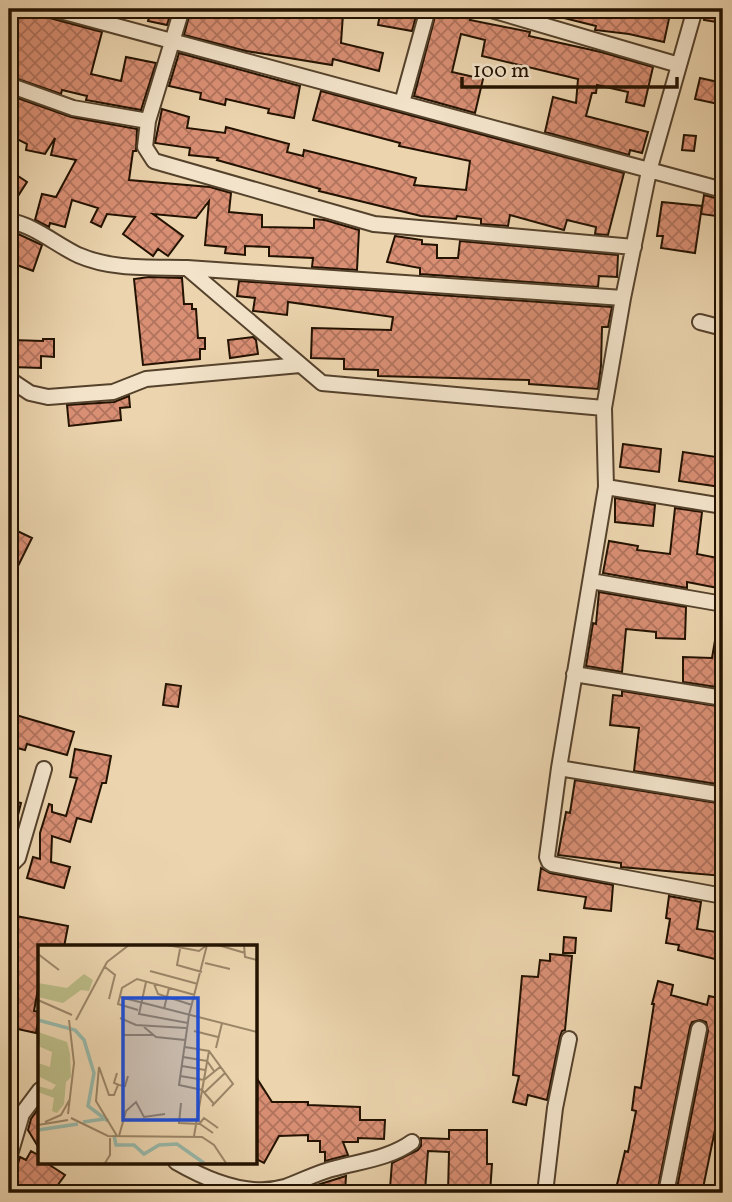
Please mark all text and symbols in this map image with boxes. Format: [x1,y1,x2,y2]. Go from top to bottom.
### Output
scale bar [462,46,678,90]
text: 100 m [473,57,530,86]
inset map [38,945,257,1164]

